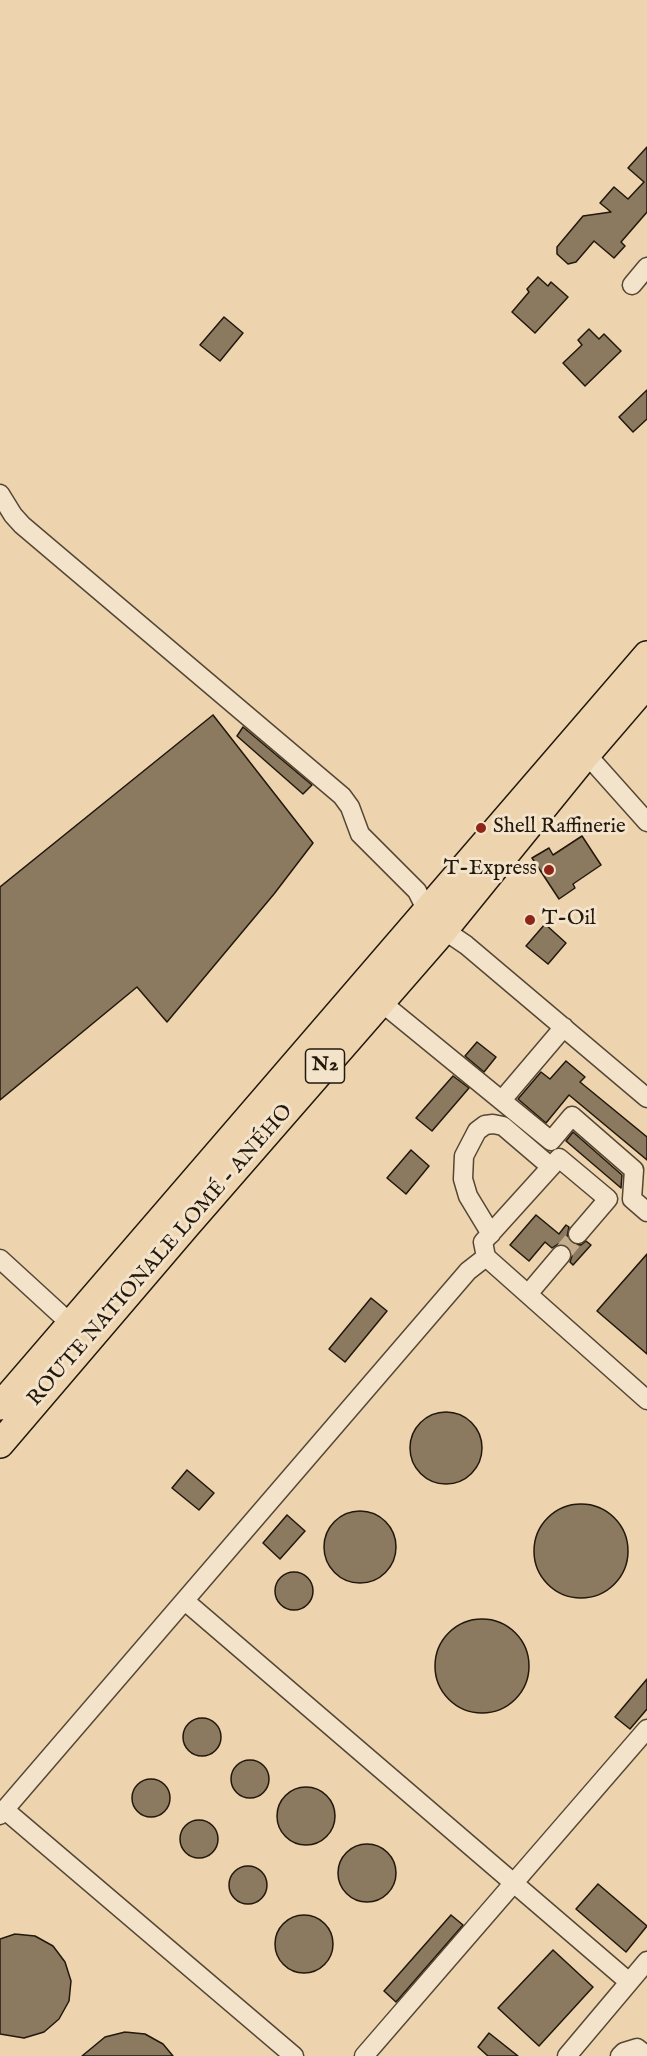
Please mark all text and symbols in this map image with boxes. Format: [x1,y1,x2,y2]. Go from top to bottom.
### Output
place label: Shell Raffinerie [493,815,626,841]
marker: Shell Raffinerie [474,821,488,835]
place label: T-Express [444,857,537,883]
marker: T-Express [542,863,556,877]
place label: T-Oil [542,907,596,933]
marker: T-Oil [523,913,537,927]
road number: N2 [306,1049,344,1083]
street label: ROUTE NATIONALE LOMÉ - ANÉHO [23,1100,299,1412]

